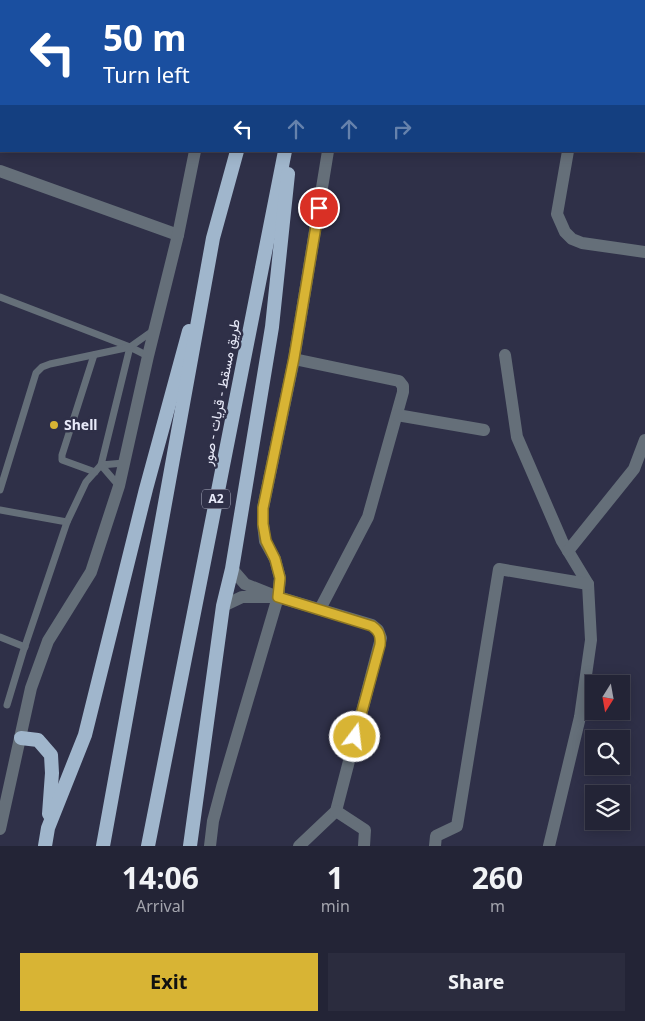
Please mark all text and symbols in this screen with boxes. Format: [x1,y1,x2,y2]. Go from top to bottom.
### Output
text: 50 m [103,14,186,61]
icon: left [20,20,85,85]
text: Turn left [103,59,190,89]
icon: left [229,115,257,143]
icon: ahead [282,115,310,143]
icon: ahead [335,115,363,143]
icon: right [388,115,416,143]
pin [298,187,340,229]
icon: arrive [305,194,333,222]
street label: طريق مسقط - قريات - صور [197,317,244,468]
place label: Shell [64,415,98,434]
marker: Shell [48,419,60,431]
road number: A2 [202,489,230,508]
north arrow [585,675,630,720]
map controls [585,675,630,830]
position arrow [328,710,380,762]
button: search [585,730,630,775]
button: layers [585,785,630,830]
text: 14:06 [122,857,199,898]
text: 1 [327,857,344,898]
text: 260 [472,857,523,898]
text: Arrival [136,895,185,917]
text: min [321,895,350,917]
text: m [490,895,505,917]
button: Exit [20,953,318,1011]
button: Share [328,953,625,1011]

